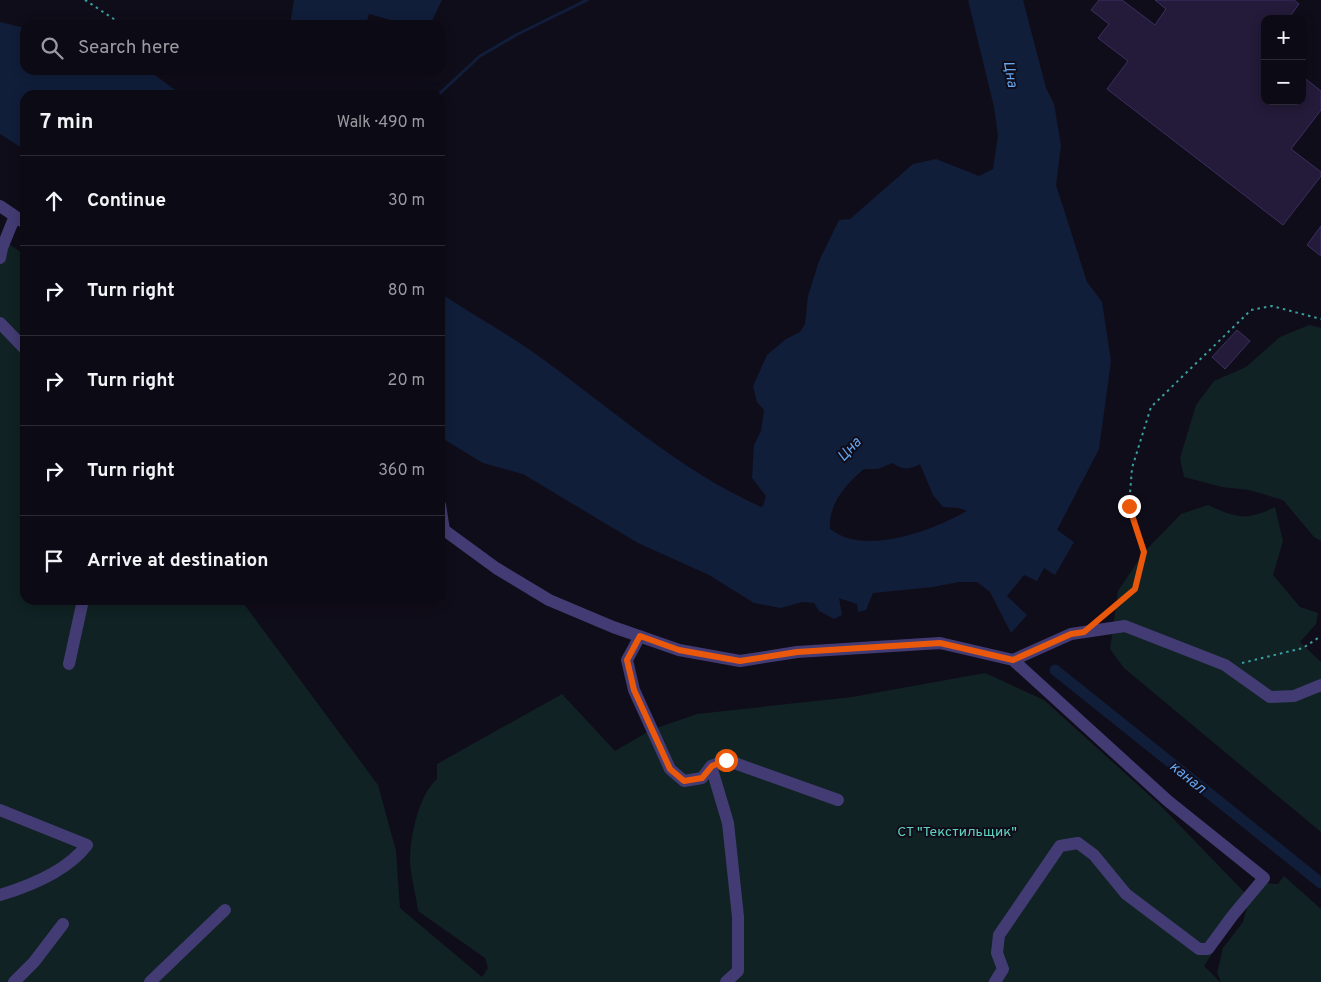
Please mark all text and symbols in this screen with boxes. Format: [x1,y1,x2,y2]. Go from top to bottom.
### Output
map controls [1261,15,1306,105]
button: + [1261,15,1306,60]
search box [20,20,445,75]
icon: search [38,34,66,62]
text: Search here [78,36,180,60]
water label: Цна [998,59,1021,89]
button: − [1261,60,1306,105]
text: 7 min [40,109,93,136]
text: Walk · 490 m [337,113,425,133]
icon: ahead [40,187,68,215]
text: Continue [87,189,166,213]
text: 30 m [388,191,425,211]
icon: right [40,277,68,305]
text: Turn right [87,279,175,303]
text: 80 m [388,281,425,301]
icon: right [40,367,68,395]
text: Turn right [87,369,175,393]
text: 20 m [388,371,425,391]
water label: Цна [834,434,866,466]
icon: right [40,457,68,485]
text: Turn right [87,459,175,483]
text: 360 m [378,461,425,481]
route end [1118,495,1141,518]
icon: arrive [40,547,68,575]
text: Arrive at destination [87,549,268,573]
route start [715,749,738,772]
water label: канал [1165,758,1209,799]
park label: СТ "Текстильщик" [897,824,1017,841]

